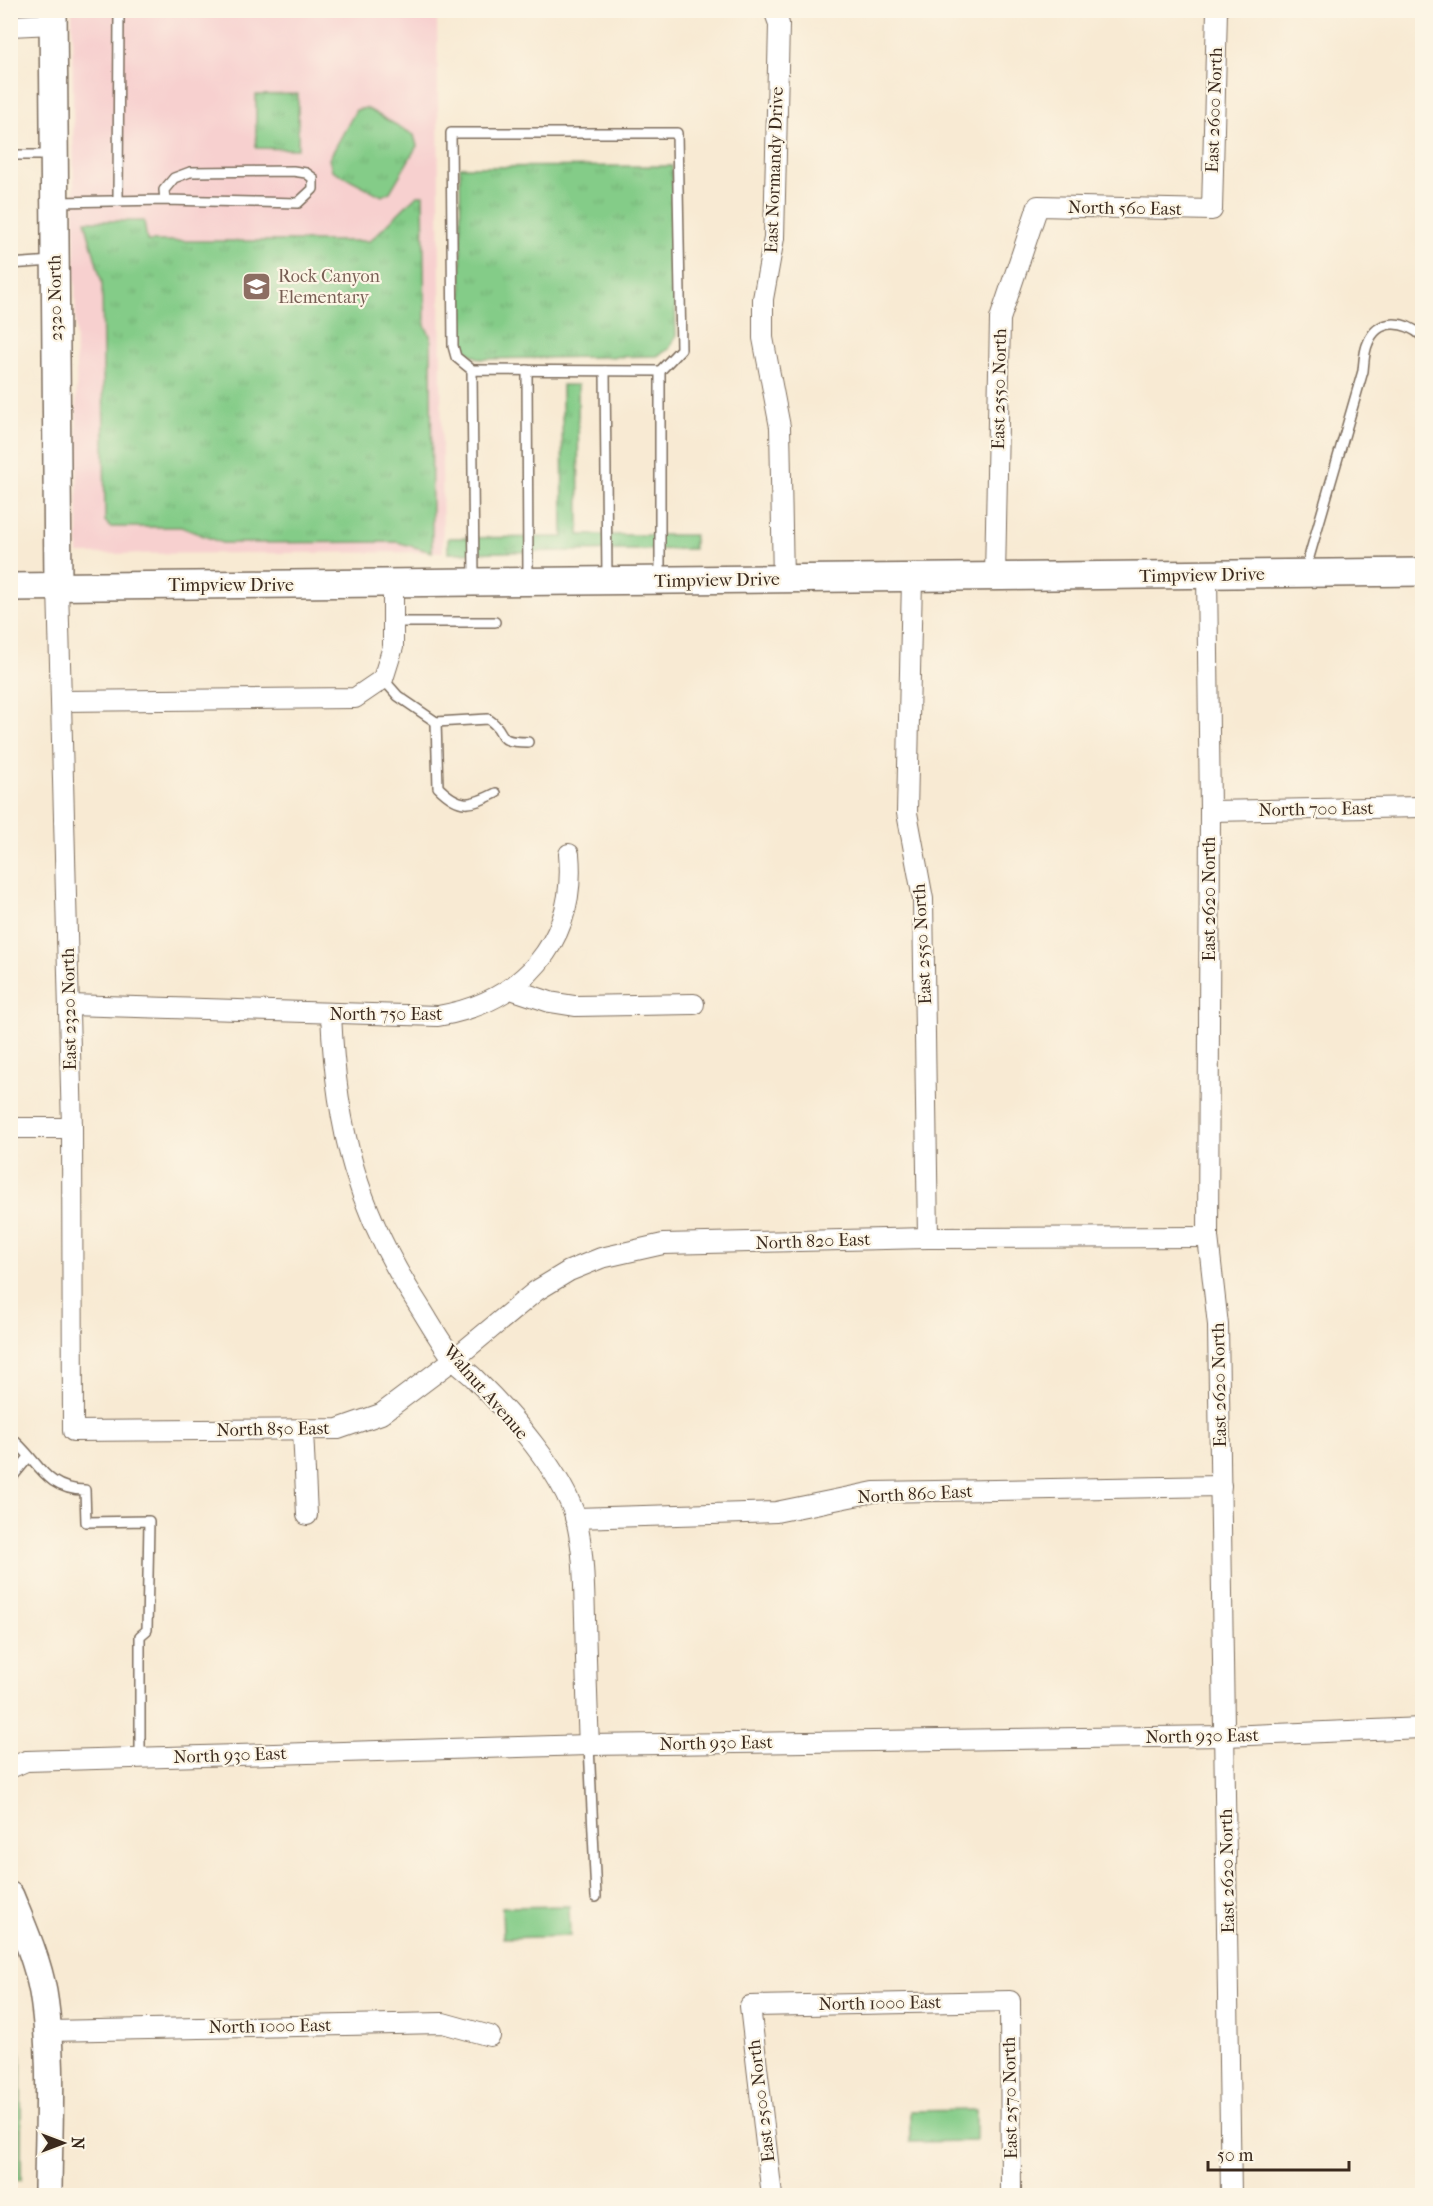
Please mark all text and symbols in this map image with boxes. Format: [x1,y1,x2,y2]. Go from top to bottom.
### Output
street label: East 2600 North [1202,47,1227,173]
street label: East Normandy Drive [761,86,788,254]
street label: North 560 East [1068,197,1183,220]
street label: 2320 North [44,255,67,341]
place label: Rock Canyon Elementary [278,266,381,308]
school or university icon: Rock Canyon Elementary [241,270,273,302]
street label: East 2550 North [988,328,1011,450]
street label: Timpview Drive [1139,564,1265,587]
street label: Timpview Drive [654,569,780,592]
street label: Timpview Drive [168,575,294,596]
street label: North 700 East [1258,798,1374,821]
street label: East 2620 North [1199,837,1220,961]
street label: East 2550 North [909,883,936,1005]
street label: East 2320 North [58,948,81,1070]
street label: North 750 East [329,1004,443,1025]
street label: North 820 East [755,1229,871,1254]
street label: East 2620 North [1208,1322,1231,1448]
street label: Walnut Avenue [438,1340,532,1444]
street label: North 850 East [216,1418,330,1441]
street label: North 860 East [857,1481,974,1508]
street label: North 930 East [1145,1725,1259,1748]
street label: North 930 East [659,1732,773,1755]
street label: North 930 East [173,1743,288,1768]
street label: East 2620 North [1216,1808,1239,1934]
street label: North 1000 East [818,1992,942,2015]
street label: North 1000 East [208,2015,332,2038]
street label: East 2570 North [999,2037,1022,2159]
street label: East 2500 North [744,2038,779,2164]
north arrow [33,2113,93,2173]
scale bar [1208,2134,1349,2172]
text: N [68,2137,87,2150]
text: 50 m [1217,2145,1254,2166]

